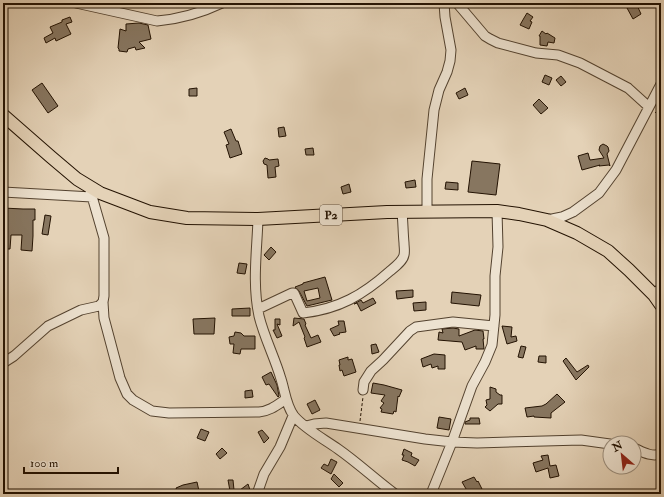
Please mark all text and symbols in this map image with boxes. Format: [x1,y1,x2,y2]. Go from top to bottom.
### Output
road number: P2 [320,205,342,225]
north arrow [602,435,642,475]
text: N [609,438,626,455]
scale bar [24,449,118,475]
text: 100 m [30,456,59,471]

